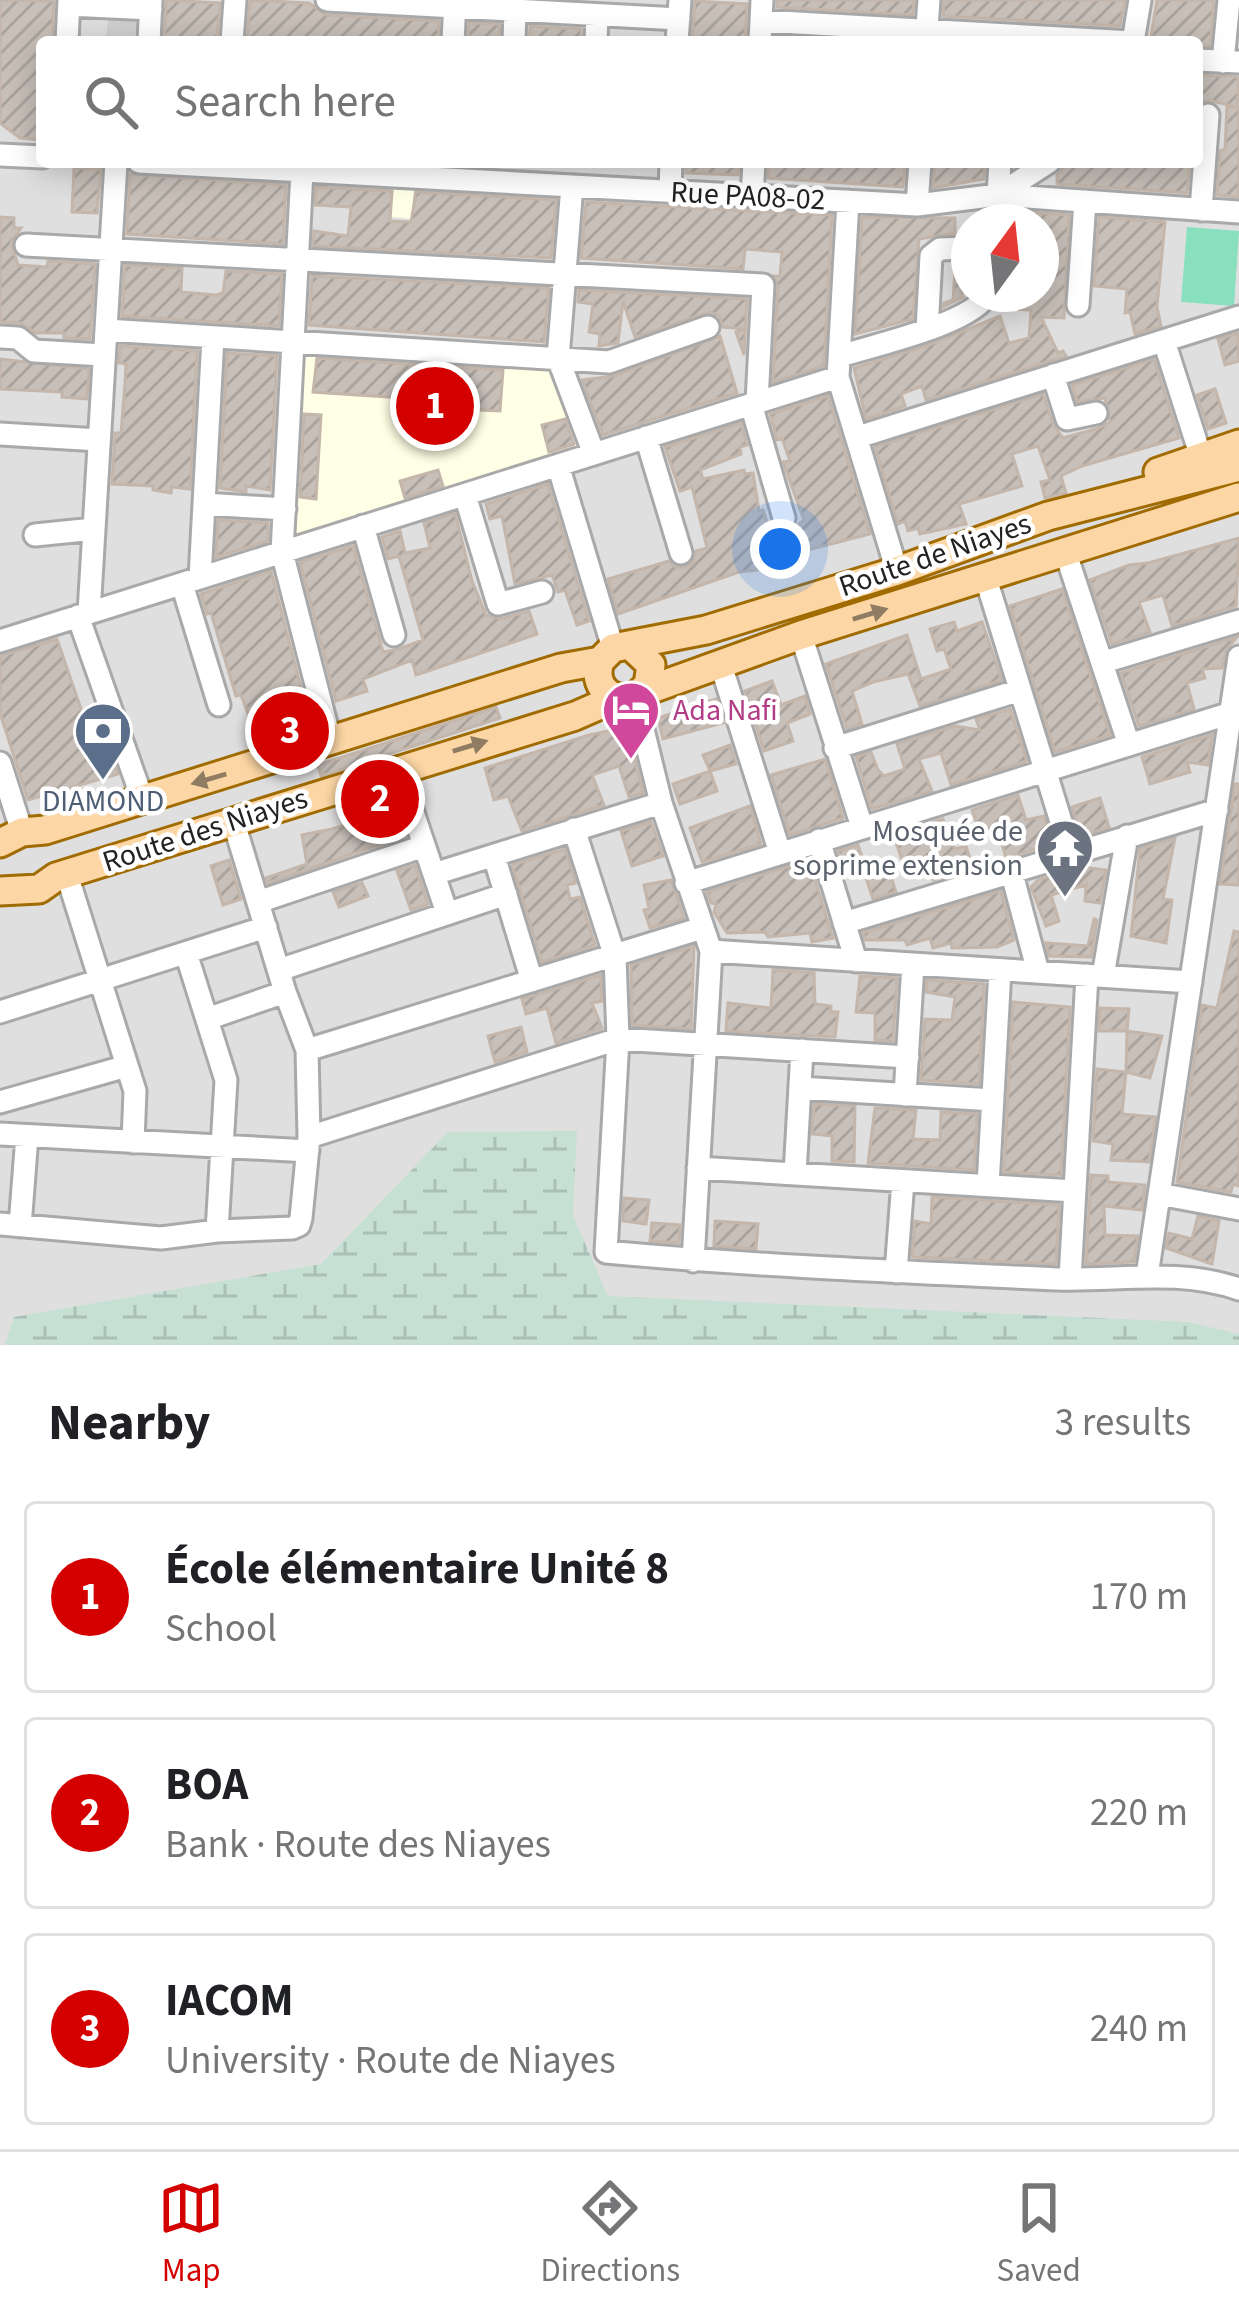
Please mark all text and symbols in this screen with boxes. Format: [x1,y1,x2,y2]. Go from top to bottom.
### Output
search box [36,36,1203,168]
icon: search [78,69,144,135]
text: Search here [174,70,396,134]
street label: Rue PA08-02 [669,170,827,222]
north arrow [951,204,1059,312]
pin: 1 [396,361,474,451]
street label: Route de Niayes [833,502,1037,608]
your location [750,519,810,579]
one-way arrow [852,604,889,622]
hotel icon: Ada Nafi [600,679,662,761]
pin: 3 [251,686,329,776]
place label: Ada Nafi [673,689,778,732]
bank icon: DIAMOND [72,700,134,782]
one-way arrow [452,736,489,754]
pin: 2 [341,754,419,844]
one-way arrow [190,771,227,789]
street label: Route des Niayes [97,777,313,883]
place label: DIAMOND [42,780,164,823]
place label: Mosquée de soprime extension [793,810,1023,887]
temple icon: Mosquée de soprime extension [1034,817,1096,899]
text: Nearby [48,1387,210,1459]
text: 3 results [1055,1395,1191,1451]
text: École élémentaire Unité 8 [165,1537,669,1601]
text: 1 [80,1569,100,1625]
text: 170 m [1090,1569,1188,1625]
text: School [165,1601,277,1657]
text: BOA [165,1753,248,1817]
text: 2 [80,1785,100,1841]
text: 220 m [1090,1785,1188,1841]
text: Bank · Route des Niayes [165,1817,551,1873]
text: IACOM [165,1969,293,2033]
text: 3 [80,2001,100,2057]
text: 240 m [1090,2001,1188,2057]
text: University · Route de Niayes [165,2033,616,2089]
tab: Map [158,2175,224,2294]
tab: Directions [541,2175,680,2294]
tab: Saved [997,2175,1081,2294]

